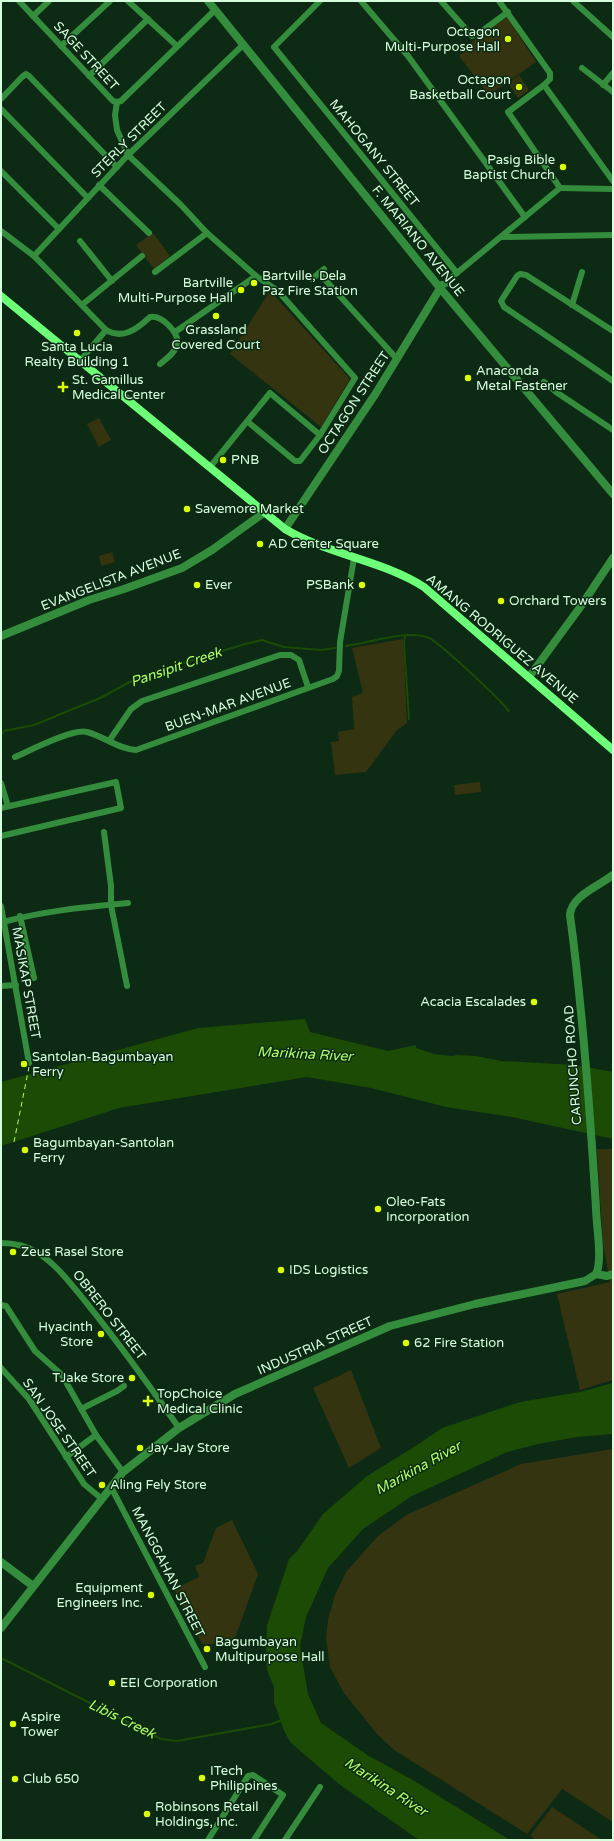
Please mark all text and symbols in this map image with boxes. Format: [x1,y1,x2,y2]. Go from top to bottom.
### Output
street label: SAGE STREET [50,18,122,94]
place label: Octagon Multi-Purpose Hall [385,24,500,55]
marker: Octagon Multi-Purpose Hall [503,34,513,44]
place label: Octagon Basketball Court [409,72,511,103]
marker: Octagon Basketball Court [514,82,524,92]
street label: MAHOGANY STREET [326,96,422,210]
street label: STERLY STREET [88,99,170,181]
place label: Pasig Bible Baptist Church [463,152,555,183]
marker: Pasig Bible Baptist Church [558,162,568,172]
street label: F. MARIANO AVENUE [368,182,468,300]
place label: Bartville, Dela Paz Fire Station [262,268,358,299]
place label: Bartville Multi-Purpose Hall [118,275,233,306]
marker: Bartville, Dela Paz Fire Station [249,278,259,288]
marker: Bartville Multi-Purpose Hall [236,285,246,295]
marker: Grassland Covered Court [211,311,221,321]
place label: Grassland Covered Court [171,322,261,353]
marker: Santa Lucia Realty Building 1 [72,328,82,338]
place label: Santa Lucia Realty Building 1 [25,339,129,370]
street label: OCTAGON STREET [315,348,393,458]
place label: Anaconda Metal Fastener [476,363,568,394]
place label: St. Camillus Medical Center [72,372,165,403]
marker: Anaconda Metal Fastener [463,373,473,383]
marker: St. Camillus Medical Center [57,381,69,393]
place label: PNB [231,452,259,468]
marker: PNB [218,455,228,465]
place label: Savemore Market [195,501,304,517]
marker: Savemore Market [182,504,192,514]
place label: AD Center Square [268,536,379,552]
marker: AD Center Square [255,539,265,549]
street label: EVANGELISTA AVENUE [39,546,183,614]
street label: AMANG RODRIGUEZ AVENUE [423,571,581,707]
place label: Ever [205,577,232,593]
place label: PSBank [306,577,354,593]
marker: Ever [192,580,202,590]
marker: PSBank [357,580,367,590]
place label: Orchard Towers [509,593,606,609]
marker: Orchard Towers [496,596,506,606]
water label: Pansipit Creek [128,643,225,691]
street label: BUEN-MAR AVENUE [163,675,293,735]
street label: MASIKAP STREET [8,926,44,1040]
place label: Acacia Escalades [420,994,526,1010]
marker: Acacia Escalades [529,997,539,1007]
street label: CARUNCHO ROAD [561,1004,585,1125]
water label: Marikina River [257,1043,355,1065]
place label: Santolan-Bagumbayan Ferry [32,1049,174,1080]
marker: Santolan-Bagumbayan Ferry [19,1059,29,1069]
place label: Bagumbayan-Santolan Ferry [33,1135,174,1166]
marker: Bagumbayan-Santolan Ferry [20,1145,30,1155]
place label: Oleo-Fats Incorporation [386,1194,470,1225]
marker: Oleo-Fats Incorporation [373,1204,383,1214]
place label: Zeus Rasel Store [21,1244,124,1260]
marker: Zeus Rasel Store [8,1247,18,1257]
place label: IDS Logistics [289,1262,368,1278]
marker: IDS Logistics [276,1265,286,1275]
street label: OBRERO STREET [69,1267,149,1363]
street label: INDUSTRIA STREET [255,1313,375,1379]
place label: Hyacinth Store [38,1319,93,1350]
marker: Hyacinth Store [96,1329,106,1339]
place label: 62 Fire Station [414,1335,504,1351]
marker: 62 Fire Station [401,1338,411,1348]
place label: TJake Store [52,1370,124,1386]
marker: TJake Store [127,1373,137,1383]
street label: SAN JOSE STREET [19,1375,99,1481]
place label: TopChoice Medical Clinic [157,1386,243,1417]
marker: TopChoice Medical Clinic [142,1395,154,1407]
water label: Marikina River [372,1437,465,1499]
place label: Jay-Jay Store [148,1440,230,1456]
marker: Jay-Jay Store [135,1443,145,1453]
place label: Aling Fely Store [110,1477,207,1493]
marker: Aling Fely Store [97,1480,107,1490]
street label: MANGGAHAN STREET [128,1504,208,1640]
place label: Equipment Engineers Inc. [56,1580,143,1611]
marker: Equipment Engineers Inc. [146,1590,156,1600]
place label: Bagumbayan Multipurpose Hall [215,1634,325,1665]
marker: Bagumbayan Multipurpose Hall [202,1644,212,1654]
place label: EEI Corporation [120,1675,218,1691]
marker: EEI Corporation [107,1678,117,1688]
water label: Libis Creek [86,1695,160,1743]
place label: Aspire Tower [21,1709,61,1740]
marker: Aspire Tower [8,1719,18,1729]
water label: Marikina River [341,1754,432,1821]
place label: ITech Philippines [210,1763,277,1794]
place label: Club 650 [23,1771,79,1787]
marker: ITech Philippines [197,1773,207,1783]
marker: Club 650 [10,1774,20,1784]
place label: Robinsons Retail Holdings, Inc. [155,1799,259,1830]
marker: Robinsons Retail Holdings, Inc. [142,1809,152,1819]

